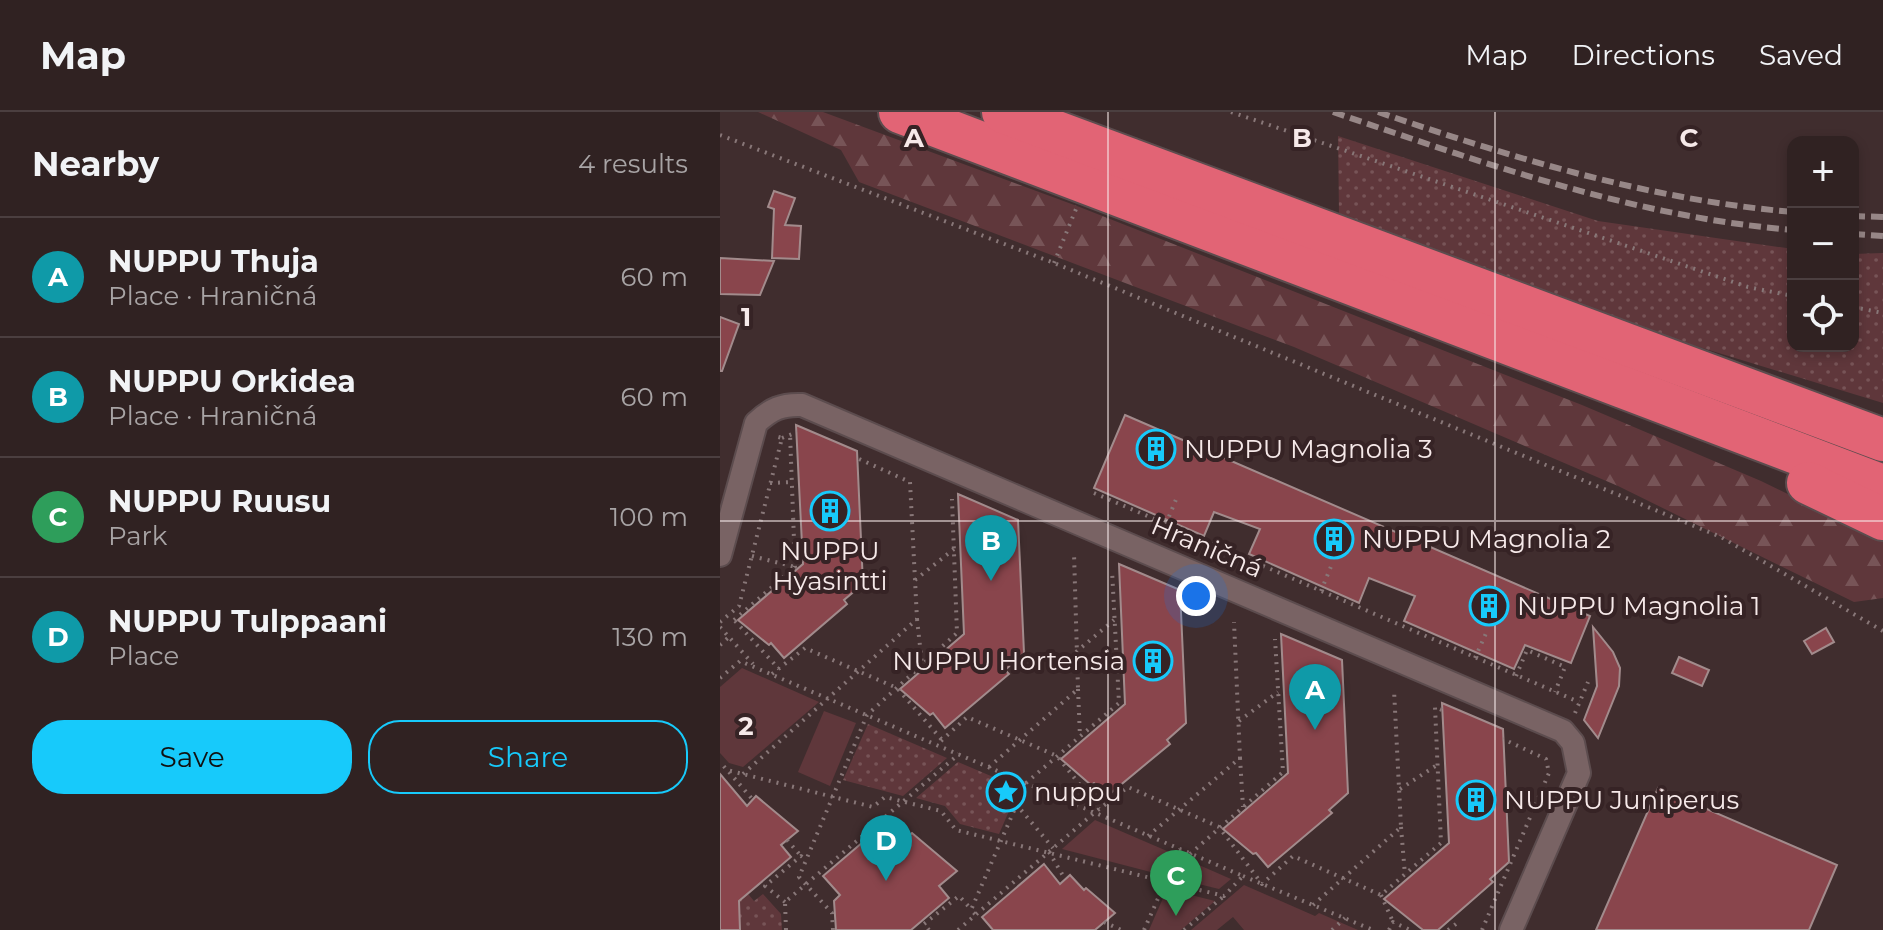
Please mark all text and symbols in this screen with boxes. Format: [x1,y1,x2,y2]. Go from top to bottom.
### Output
text: Map [40,32,126,79]
text: Map [1465,38,1527,72]
text: Directions [1571,38,1715,72]
text: Saved [1759,38,1843,72]
text: A [903,122,925,154]
text: B [1292,122,1312,154]
text: C [1680,122,1699,154]
map controls [1787,136,1859,352]
button: + [1787,136,1859,208]
text: Nearby [32,143,159,185]
text: 4 results [578,148,688,180]
button: − [1787,208,1859,280]
text: NUPPU Thuja [108,243,319,280]
text: A [48,261,68,293]
text: 60 m [621,261,688,293]
text: Place · Hraničná [108,280,317,312]
button: locate [1787,280,1859,352]
text: 1 [741,301,751,333]
text: NUPPU Orkidea [108,363,356,400]
text: B [48,381,68,413]
text: 60 m [621,381,688,413]
text: Place · Hraničná [108,400,317,432]
building icon: NUPPU Magnolia 3 [1135,428,1177,470]
place label: NUPPU Magnolia 3 [1184,433,1433,465]
text: NUPPU Ruusu [108,483,331,520]
building icon: NUPPU Hyasintti [809,490,851,532]
text: C [49,501,67,533]
text: 100 m [610,501,688,533]
street label: Hraničná [1146,509,1268,585]
pin: B [965,515,1017,581]
building icon: NUPPU Magnolia 2 [1313,518,1355,560]
text: Park [108,520,167,552]
place label: NUPPU Magnolia 2 [1362,523,1611,555]
place label: NUPPU Hyasintti [772,535,888,597]
your location [1176,576,1216,616]
building icon: NUPPU Magnolia 1 [1468,585,1510,627]
place label: NUPPU Magnolia 1 [1517,590,1760,622]
text: NUPPU Tulppaani [108,603,387,640]
text: D [47,621,69,653]
text: 130 m [612,621,688,653]
text: Place [108,640,179,672]
building icon: NUPPU Hortensia [1132,640,1174,682]
place label: NUPPU Hortensia [892,645,1125,677]
pin: A [1289,664,1341,730]
text: 2 [738,710,754,742]
button: Save [32,720,352,794]
button: Share [368,720,688,794]
place icon: nuppu [985,771,1027,813]
place label: nuppu [1034,776,1122,808]
building icon: NUPPU Juniperus [1455,779,1497,821]
place label: NUPPU Juniperus [1504,784,1739,816]
pin: D [860,815,912,881]
pin: C [1150,850,1202,916]

